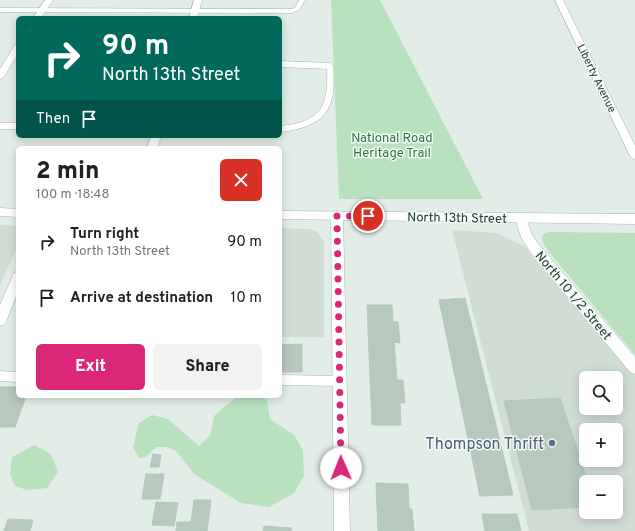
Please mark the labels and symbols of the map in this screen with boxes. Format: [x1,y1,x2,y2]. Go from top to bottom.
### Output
street label: Liberty Avenue [573,42,619,115]
park label: National Road Heritage Trail [351,131,433,162]
pin [351,199,385,233]
street label: North 13th Street [407,210,507,228]
street label: North 10 1/2 Street [531,249,614,344]
place label: Thompson Thrift [425,435,544,455]
marker: Thompson Thrift [547,438,557,448]
position arrow [320,447,362,489]

